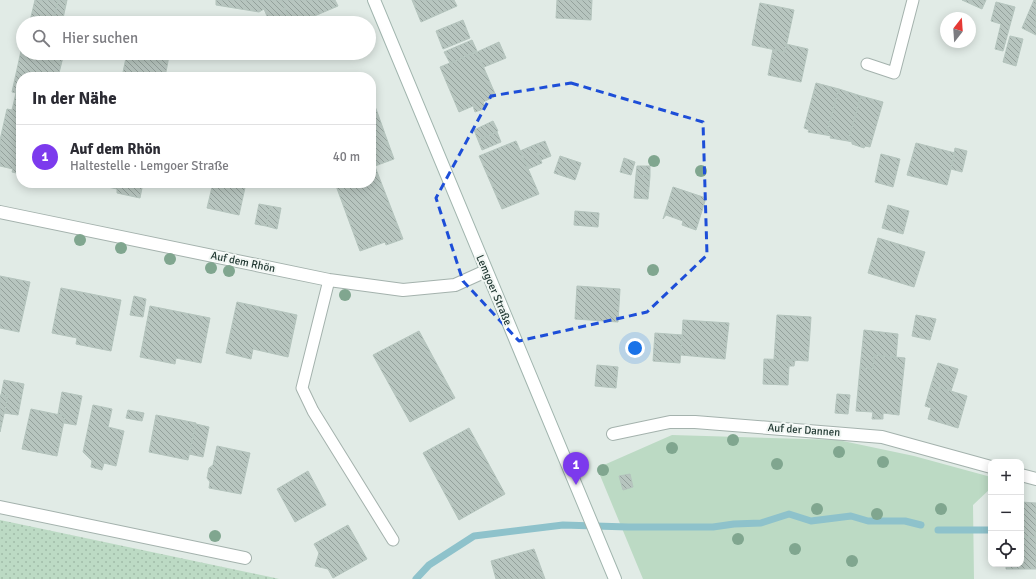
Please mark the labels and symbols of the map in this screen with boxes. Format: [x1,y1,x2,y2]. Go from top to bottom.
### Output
north arrow [940,12,976,48]
street label: Auf dem Rhön [210,249,276,275]
street label: Lemgoer Straße [473,253,515,327]
your location [625,338,645,358]
street label: Auf der Dannen [767,421,841,439]
pin: 1 [563,452,589,485]

